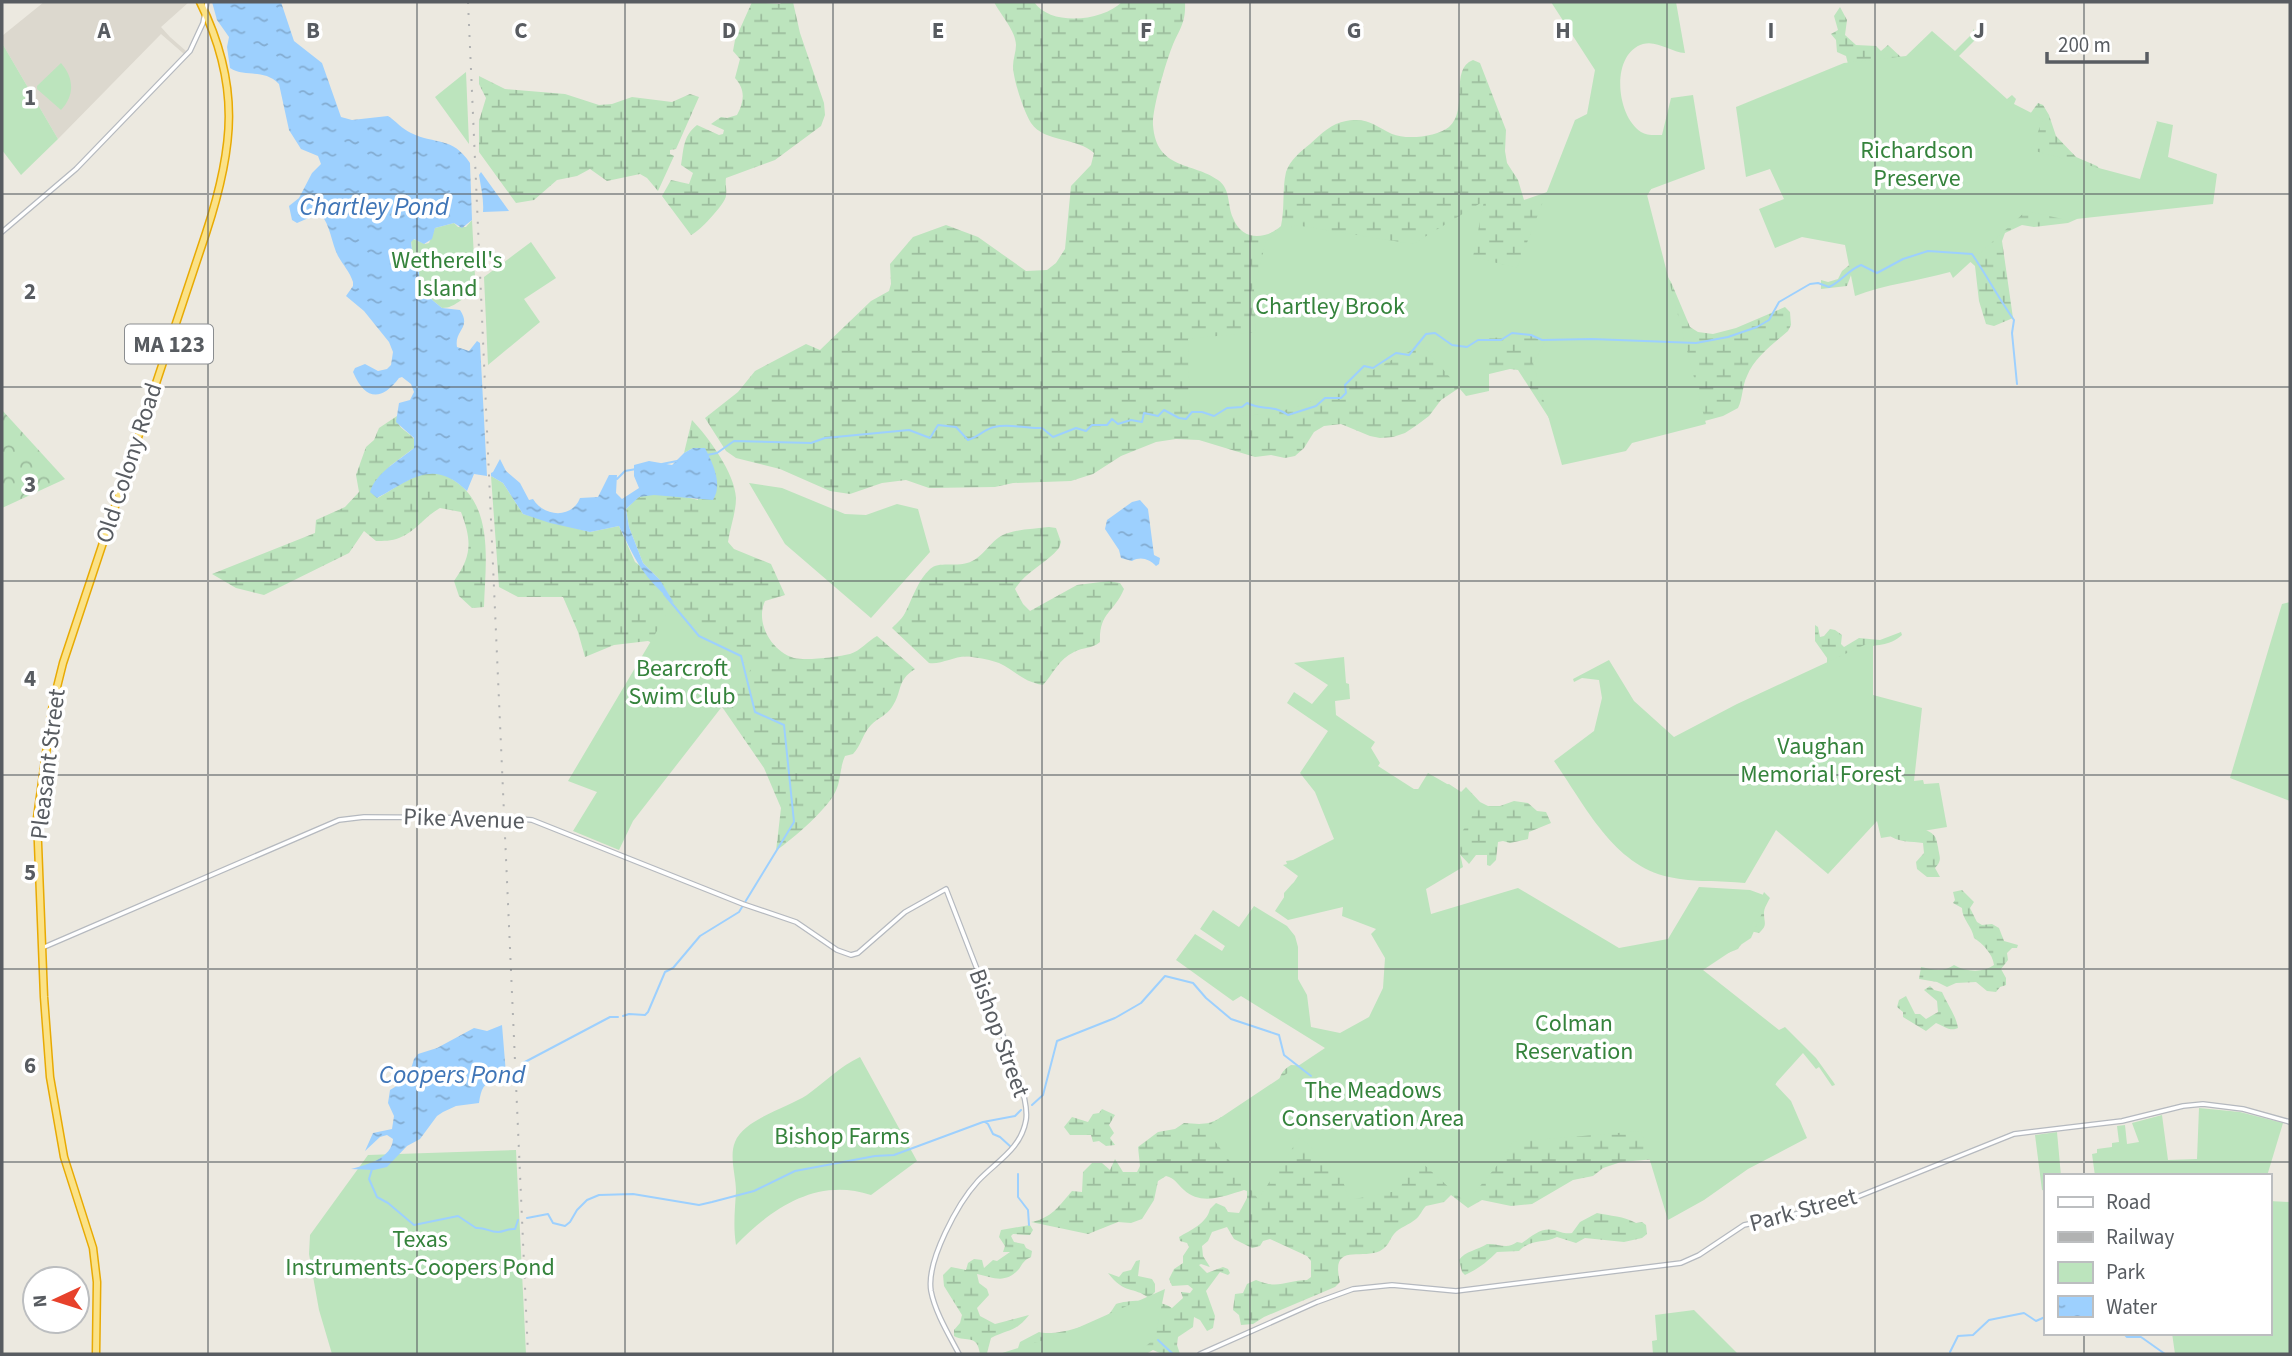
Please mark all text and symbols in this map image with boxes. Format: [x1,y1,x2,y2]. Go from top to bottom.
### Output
text: A [96,14,111,47]
text: B [306,14,320,47]
text: C [514,14,528,47]
text: D [722,14,736,47]
text: E [932,14,944,47]
text: F [1140,14,1152,47]
text: G [1347,14,1361,47]
text: H [1555,14,1571,47]
text: I [1768,14,1774,47]
text: J [1973,14,1985,47]
scale bar [2047,21,2147,65]
text: 200 m [2058,30,2111,60]
text: 1 [24,81,36,114]
park label: Richardson Preserve [1860,133,1974,196]
water label: Chartley Pond [299,188,450,225]
park label: Wetherell's Island [391,243,503,306]
text: 2 [24,275,36,308]
park label: Chartley Brook [1255,289,1405,324]
road number: MA 123 [125,324,213,364]
street label: Old Colony Road [87,378,171,548]
text: 3 [24,468,36,501]
park label: Bearcroft Swim Club [629,651,735,714]
text: 4 [24,662,36,695]
street label: Pleasant Street [21,687,75,841]
park label: Vaughan Memorial Forest [1740,729,1902,792]
street label: Pike Avenue [403,799,525,839]
text: 5 [24,856,36,889]
street label: Bishop Street [960,964,1038,1102]
park label: Colman Reservation [1515,1006,1633,1069]
text: 6 [24,1049,36,1082]
water label: Coopers Pond [379,1056,526,1093]
park label: The Meadows Conservation Area [1282,1073,1464,1136]
park label: Bishop Farms [774,1119,910,1154]
legend [2044,1174,2271,1335]
street label: Park Street [1745,1179,1861,1241]
text: Road [2106,1187,2151,1217]
park label: Texas Instruments-Coopers Pond [285,1222,555,1285]
text: Railway [2106,1222,2174,1252]
text: Park [2106,1257,2146,1287]
north arrow [21,1265,91,1335]
text: Water [2106,1292,2158,1322]
text: N [27,1294,54,1308]

